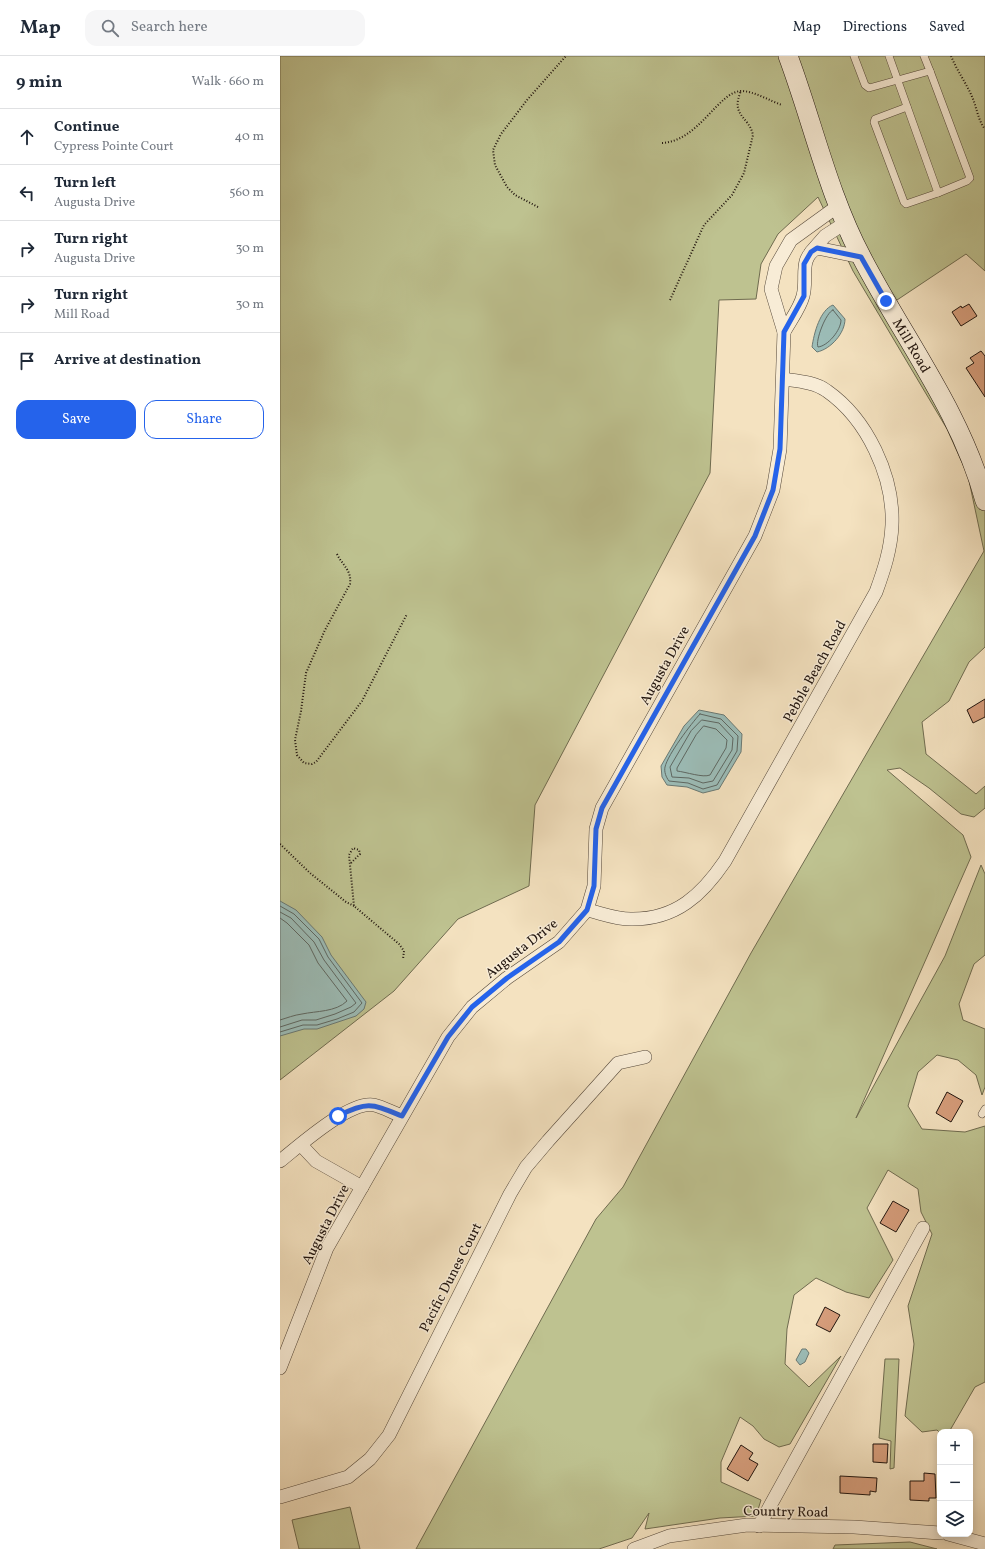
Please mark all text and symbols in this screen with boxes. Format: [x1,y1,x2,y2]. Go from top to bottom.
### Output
search box [85,10,365,46]
text: Map [20,15,61,41]
icon: search [99,17,121,39]
text: Search here [131,17,208,38]
text: Map [793,18,821,37]
text: Directions [843,18,907,37]
text: Saved [929,18,965,37]
text: 9 min [16,71,62,94]
text: Walk · 660 m [192,73,264,91]
text: Continue [54,117,119,138]
icon: ahead [16,126,38,148]
text: 40 m [235,128,264,146]
text: Cypress Pointe Court [54,138,174,156]
text: Turn left [54,173,116,194]
icon: left [16,182,38,204]
text: 560 m [229,184,264,202]
text: Augusta Drive [54,194,135,212]
text: Turn right [54,229,128,250]
icon: right [16,238,38,260]
text: 30 m [236,240,264,258]
text: Augusta Drive [54,250,135,268]
text: Turn right [54,285,128,306]
route end [877,292,895,310]
icon: right [16,294,38,316]
text: 30 m [236,296,264,314]
text: Mill Road [54,306,110,324]
street label: Mill Road [887,315,934,377]
icon: arrive [16,350,38,372]
text: Arrive at destination [54,350,201,371]
button: Save [16,400,136,439]
button: Share [144,400,264,439]
street label: Pebble Beach Road [779,617,851,726]
street label: Augusta Drive [636,623,695,709]
street label: Augusta Drive [482,915,562,984]
route start [329,1107,347,1125]
street label: Augusta Drive [298,1181,355,1268]
street label: Pacific Dunes Court [415,1220,487,1336]
map controls [937,1429,973,1537]
button: + [937,1429,973,1465]
button: − [937,1465,973,1501]
button: layers [937,1501,973,1537]
street label: Country Road [743,1502,829,1523]

